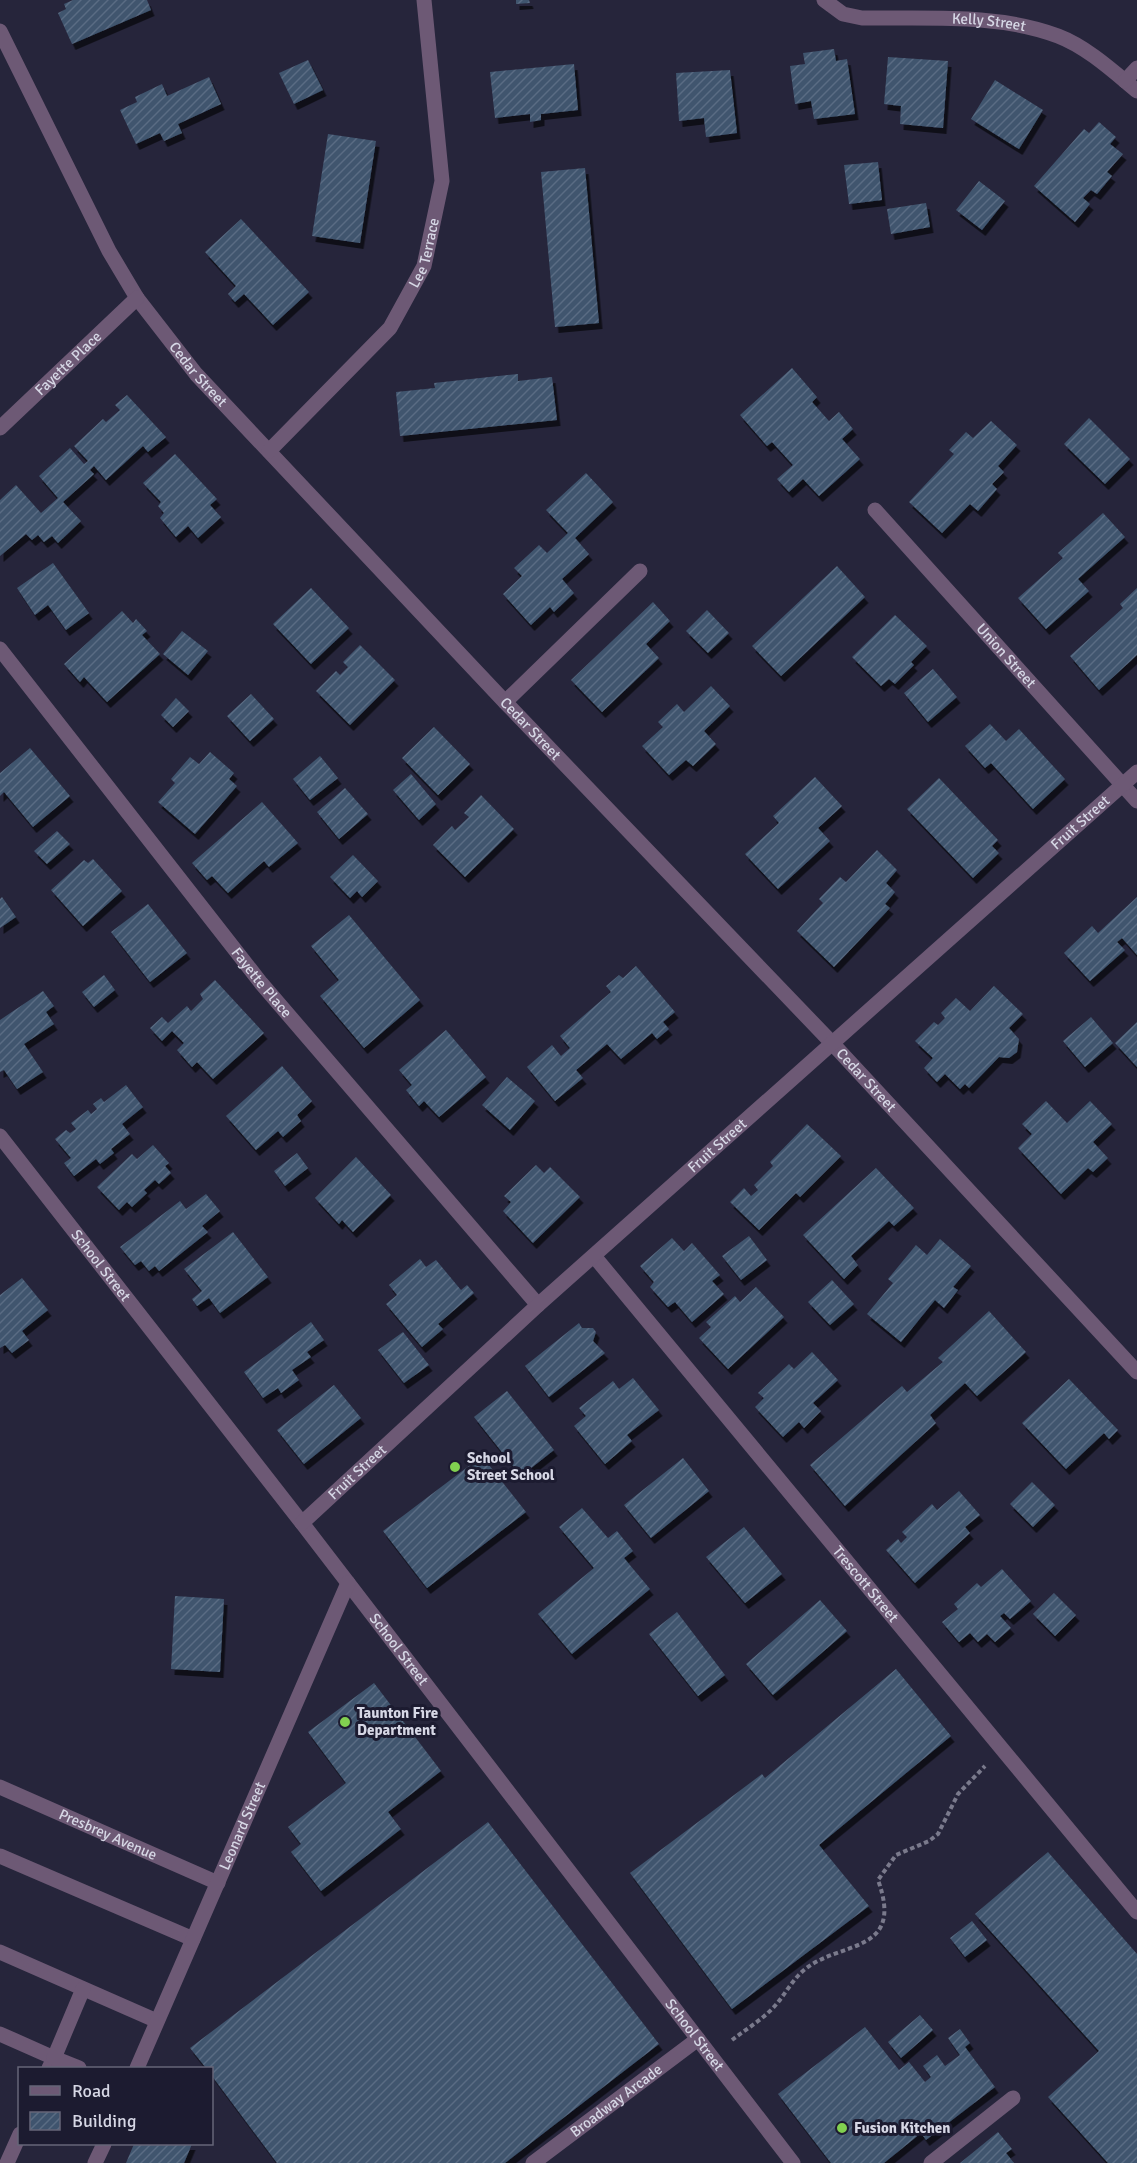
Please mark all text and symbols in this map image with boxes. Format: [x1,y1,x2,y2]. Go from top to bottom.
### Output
street label: Kelly Street [952,9,1027,35]
street label: Lee Terrace [405,216,443,291]
street label: Fayette Place [31,327,105,399]
street label: Cedar Street [165,338,231,410]
street label: Union Street [972,620,1040,692]
street label: Cedar Street [496,694,565,764]
street label: Fruit Street [1047,792,1113,854]
street label: Fayette Place [228,944,296,1021]
street label: Cedar Street [833,1045,900,1115]
street label: Fruit Street [684,1115,750,1177]
street label: School Street [67,1226,134,1305]
street label: Fruit Street [324,1441,390,1503]
place label: School Street School [467,1449,555,1484]
marker: School Street School [448,1460,462,1474]
street label: Trescott Street [829,1542,902,1626]
street label: School Street [366,1610,432,1689]
place label: Taunton Fire Department [357,1704,438,1739]
marker: Taunton Fire Department [338,1715,352,1729]
street label: Leonard Street [215,1779,269,1873]
street label: Presbrey Avenue [56,1805,160,1864]
street label: School Street [661,1995,728,2074]
street label: Broadway Arcade [567,2060,666,2141]
legend [18,2067,213,2145]
text: Road [72,2080,111,2102]
text: Building [72,2110,136,2132]
place label: Fusion Kitchen [854,2119,950,2137]
marker: Fusion Kitchen [835,2121,849,2135]

